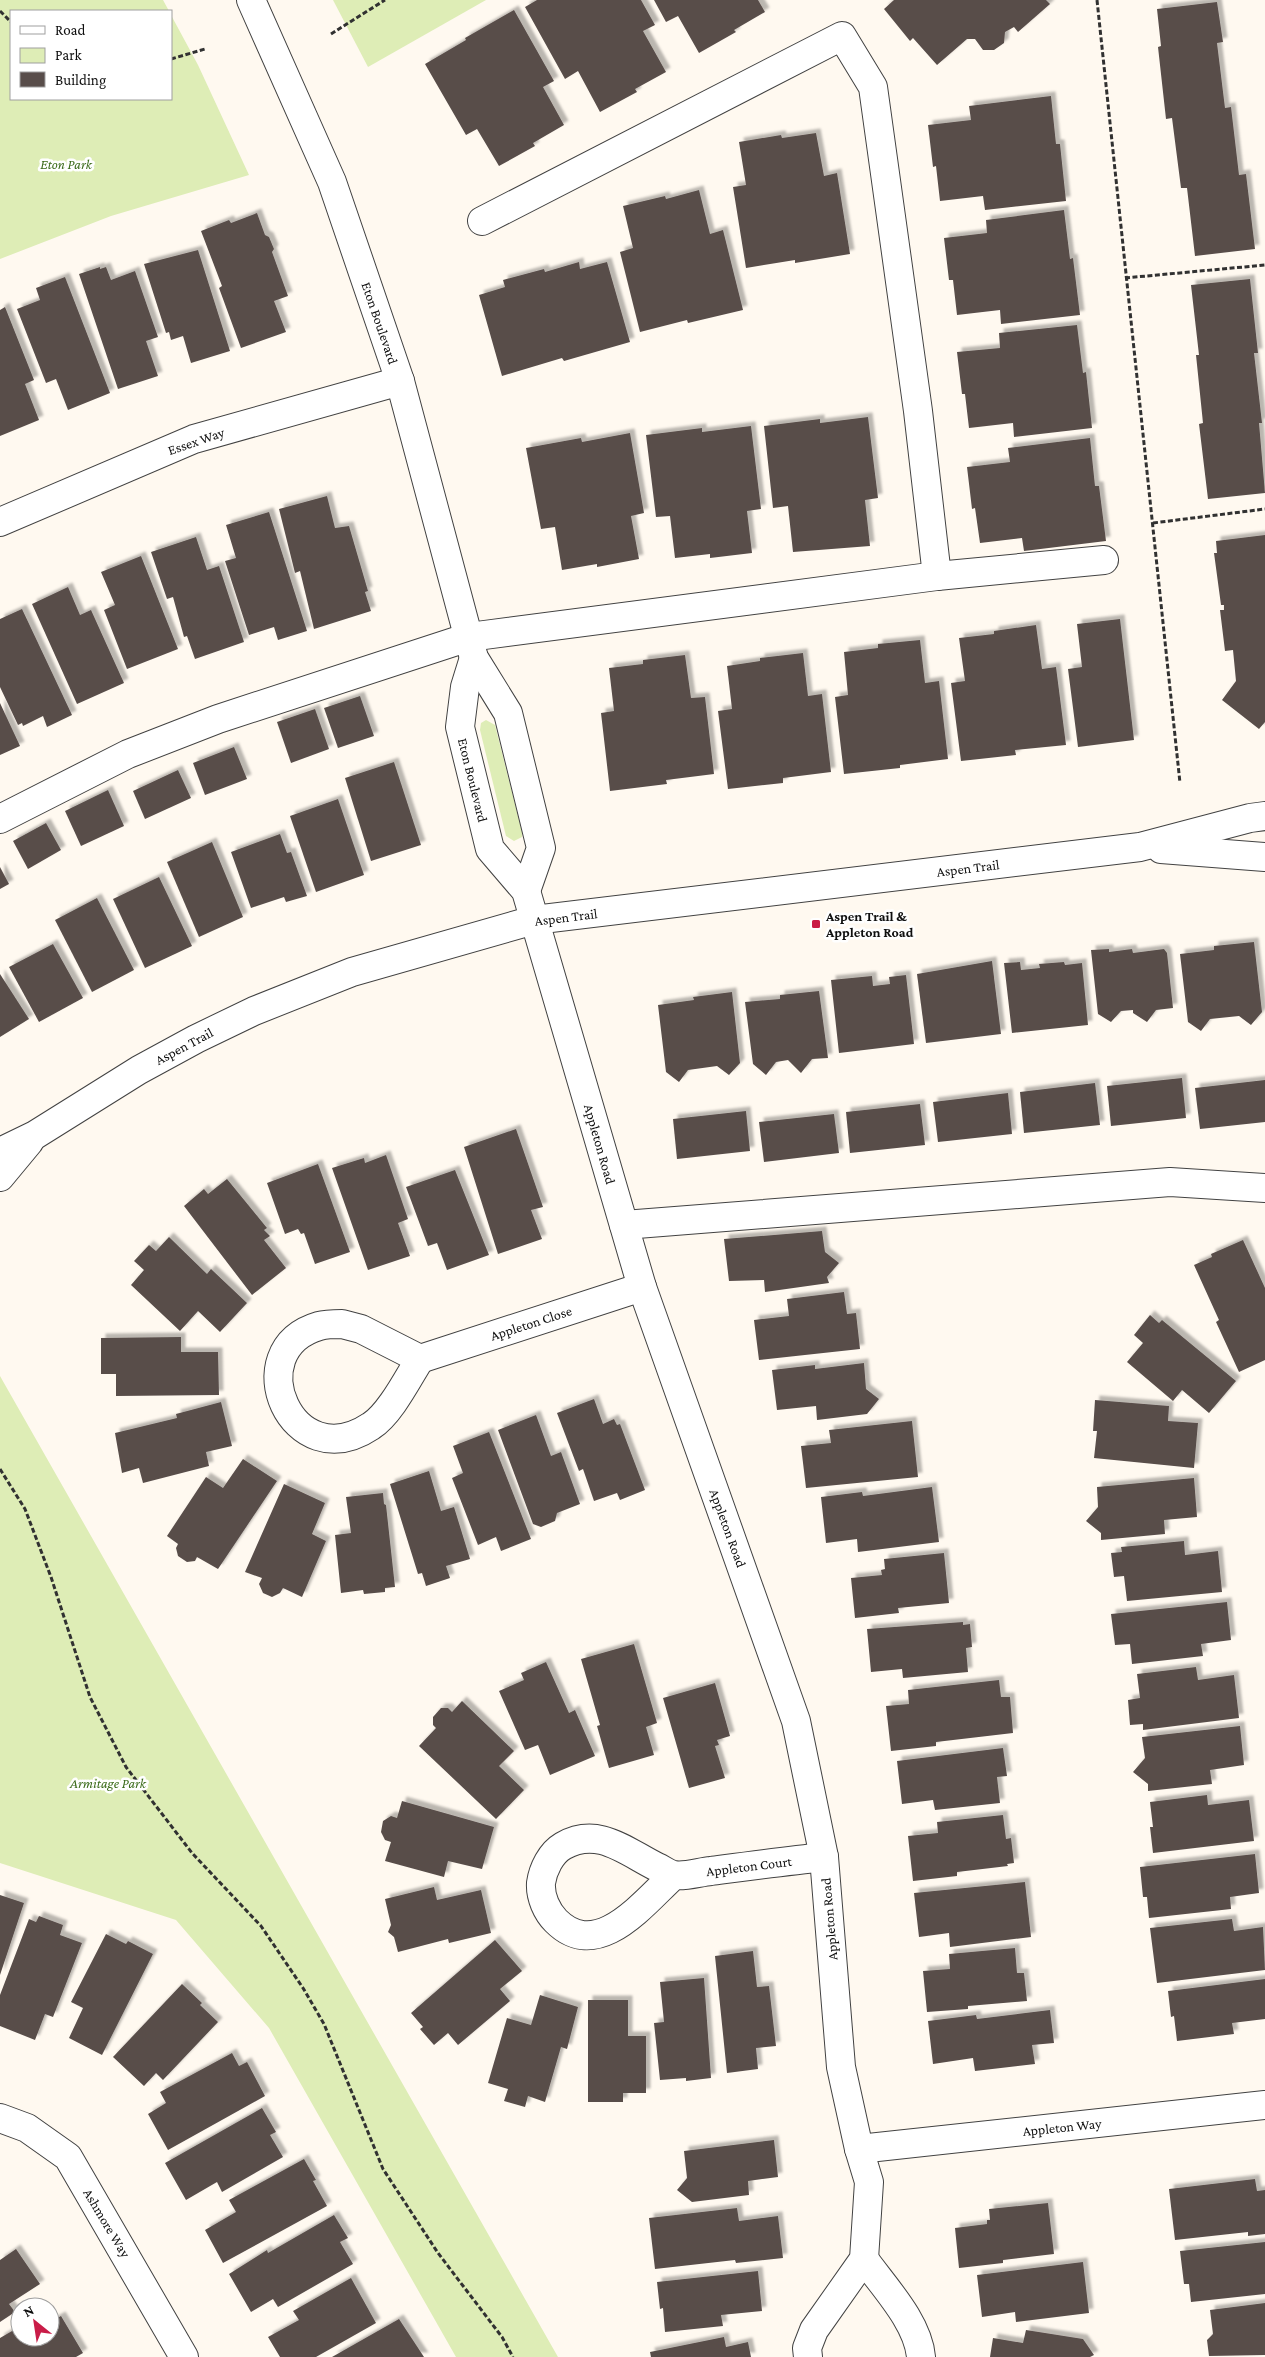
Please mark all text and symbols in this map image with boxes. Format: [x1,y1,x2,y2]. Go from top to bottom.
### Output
legend [10,10,172,100]
text: Road [55,22,86,38]
text: Park [55,47,82,63]
text: Building [55,72,106,89]
park label: Eton Park [40,156,93,172]
street label: Eton Boulevard [358,280,402,367]
street label: Essex Way [166,424,227,458]
street label: Eton Boulevard [455,736,491,824]
street label: Aspen Trail [936,856,1001,880]
street label: Aspen Trail [534,905,599,929]
place label: Aspen Trail & Appleton Road [825,908,914,940]
marker: Aspen Trail & Appleton Road [810,918,822,930]
street label: Aspen Trail [152,1024,216,1068]
street label: Appleton Road [581,1102,619,1186]
street label: Appleton Close [488,1302,574,1344]
street label: Appleton Road [706,1487,750,1570]
park label: Armitage Park [69,1775,147,1791]
street label: Appleton Court [705,1853,793,1879]
street label: Appleton Road [817,1877,841,1961]
street label: Appleton Way [1022,2115,1103,2139]
street label: Ashmore Way [80,2186,134,2261]
north arrow [10,2297,60,2347]
text: N [20,2301,37,2320]

